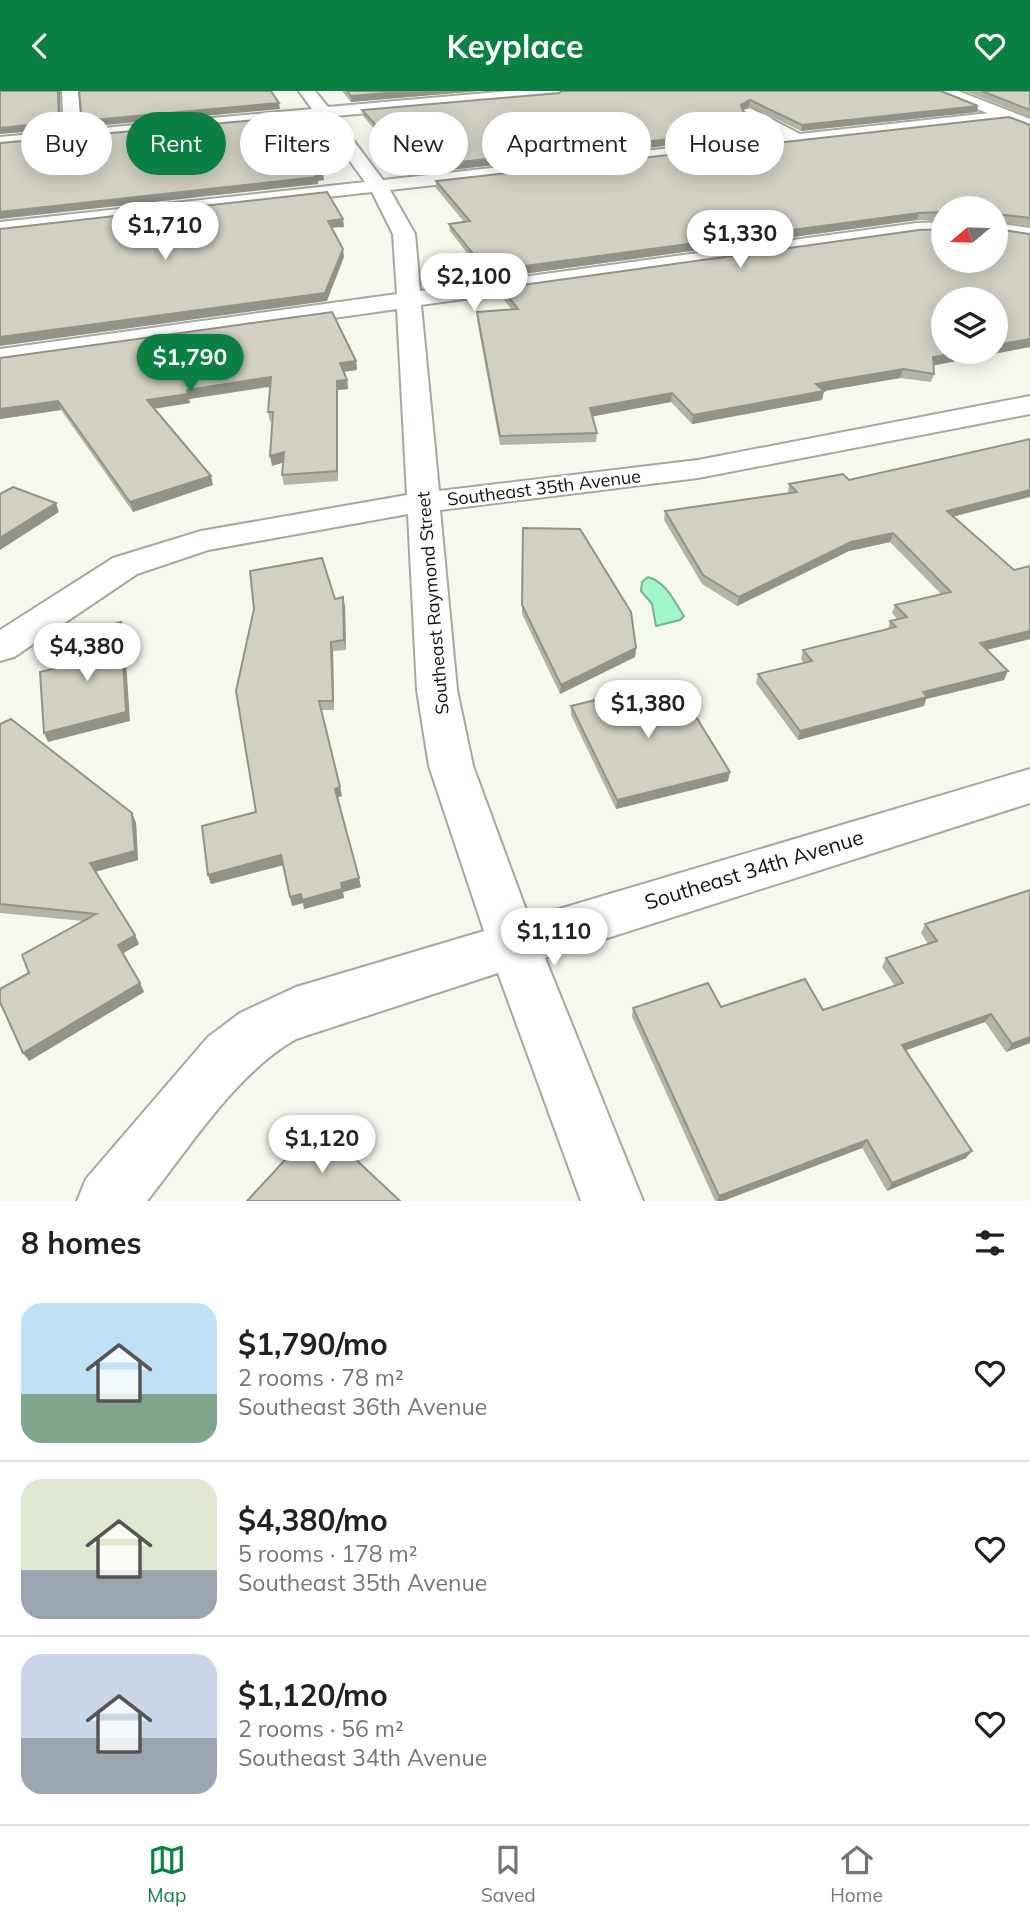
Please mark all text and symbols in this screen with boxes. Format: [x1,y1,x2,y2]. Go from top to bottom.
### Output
text: Keyplace [447,26,583,66]
icon: back [21,27,59,65]
icon: heart [971,27,1009,65]
chip: Buy [21,112,112,175]
chip: Rent [126,112,226,175]
chip: Filters [240,112,355,175]
chip: New [369,112,468,175]
chip: Apartment [482,112,651,175]
chip: House [665,112,784,175]
north arrow [931,196,1008,273]
map controls [931,196,1008,364]
pin: $1,710 [108,202,222,262]
text: $1,710 [128,210,202,239]
pin: $1,330 [683,211,797,270]
text: $1,330 [703,218,777,247]
pin: $2,100 [417,253,531,313]
text: $2,100 [437,261,511,290]
button: layers [931,287,1008,364]
pin: $1,790 [133,335,247,394]
text: $1,790 [153,342,227,371]
street label: Southeast 35th Avenue [446,464,642,511]
street label: Southeast Raymond Street [411,491,454,715]
pin: $4,380 [30,623,144,683]
text: $4,380 [50,631,124,660]
pin: $1,380 [591,681,705,740]
text: $1,380 [611,688,685,717]
street label: Southeast 34th Avenue [641,823,866,915]
pin: $1,110 [497,909,611,968]
text: $1,110 [517,916,591,945]
pin: $1,120 [265,1115,379,1175]
text: $1,120 [285,1123,359,1152]
text: 8 homes [21,1224,142,1262]
icon: filters [971,1224,1009,1262]
text: $1,790/mo [238,1325,388,1363]
icon: home [77,1331,161,1415]
icon: heart [971,1354,1009,1392]
text: 2 rooms · 78 m² [238,1363,404,1392]
text: Southeast 36th Avenue [238,1392,487,1421]
text: $4,380/mo [238,1501,388,1539]
icon: home [77,1507,161,1591]
icon: heart [971,1530,1009,1568]
text: 5 rooms · 178 m² [238,1539,418,1568]
text: Southeast 35th Avenue [238,1568,487,1597]
text: $1,120/mo [238,1676,388,1714]
icon: home [77,1682,161,1766]
icon: heart [971,1705,1009,1743]
text: 2 rooms · 56 m² [238,1714,404,1743]
text: Southeast 34th Avenue [238,1743,487,1772]
tab: Map [147,1841,186,1907]
tab: Saved [481,1841,536,1907]
tab: Home [830,1841,883,1907]

